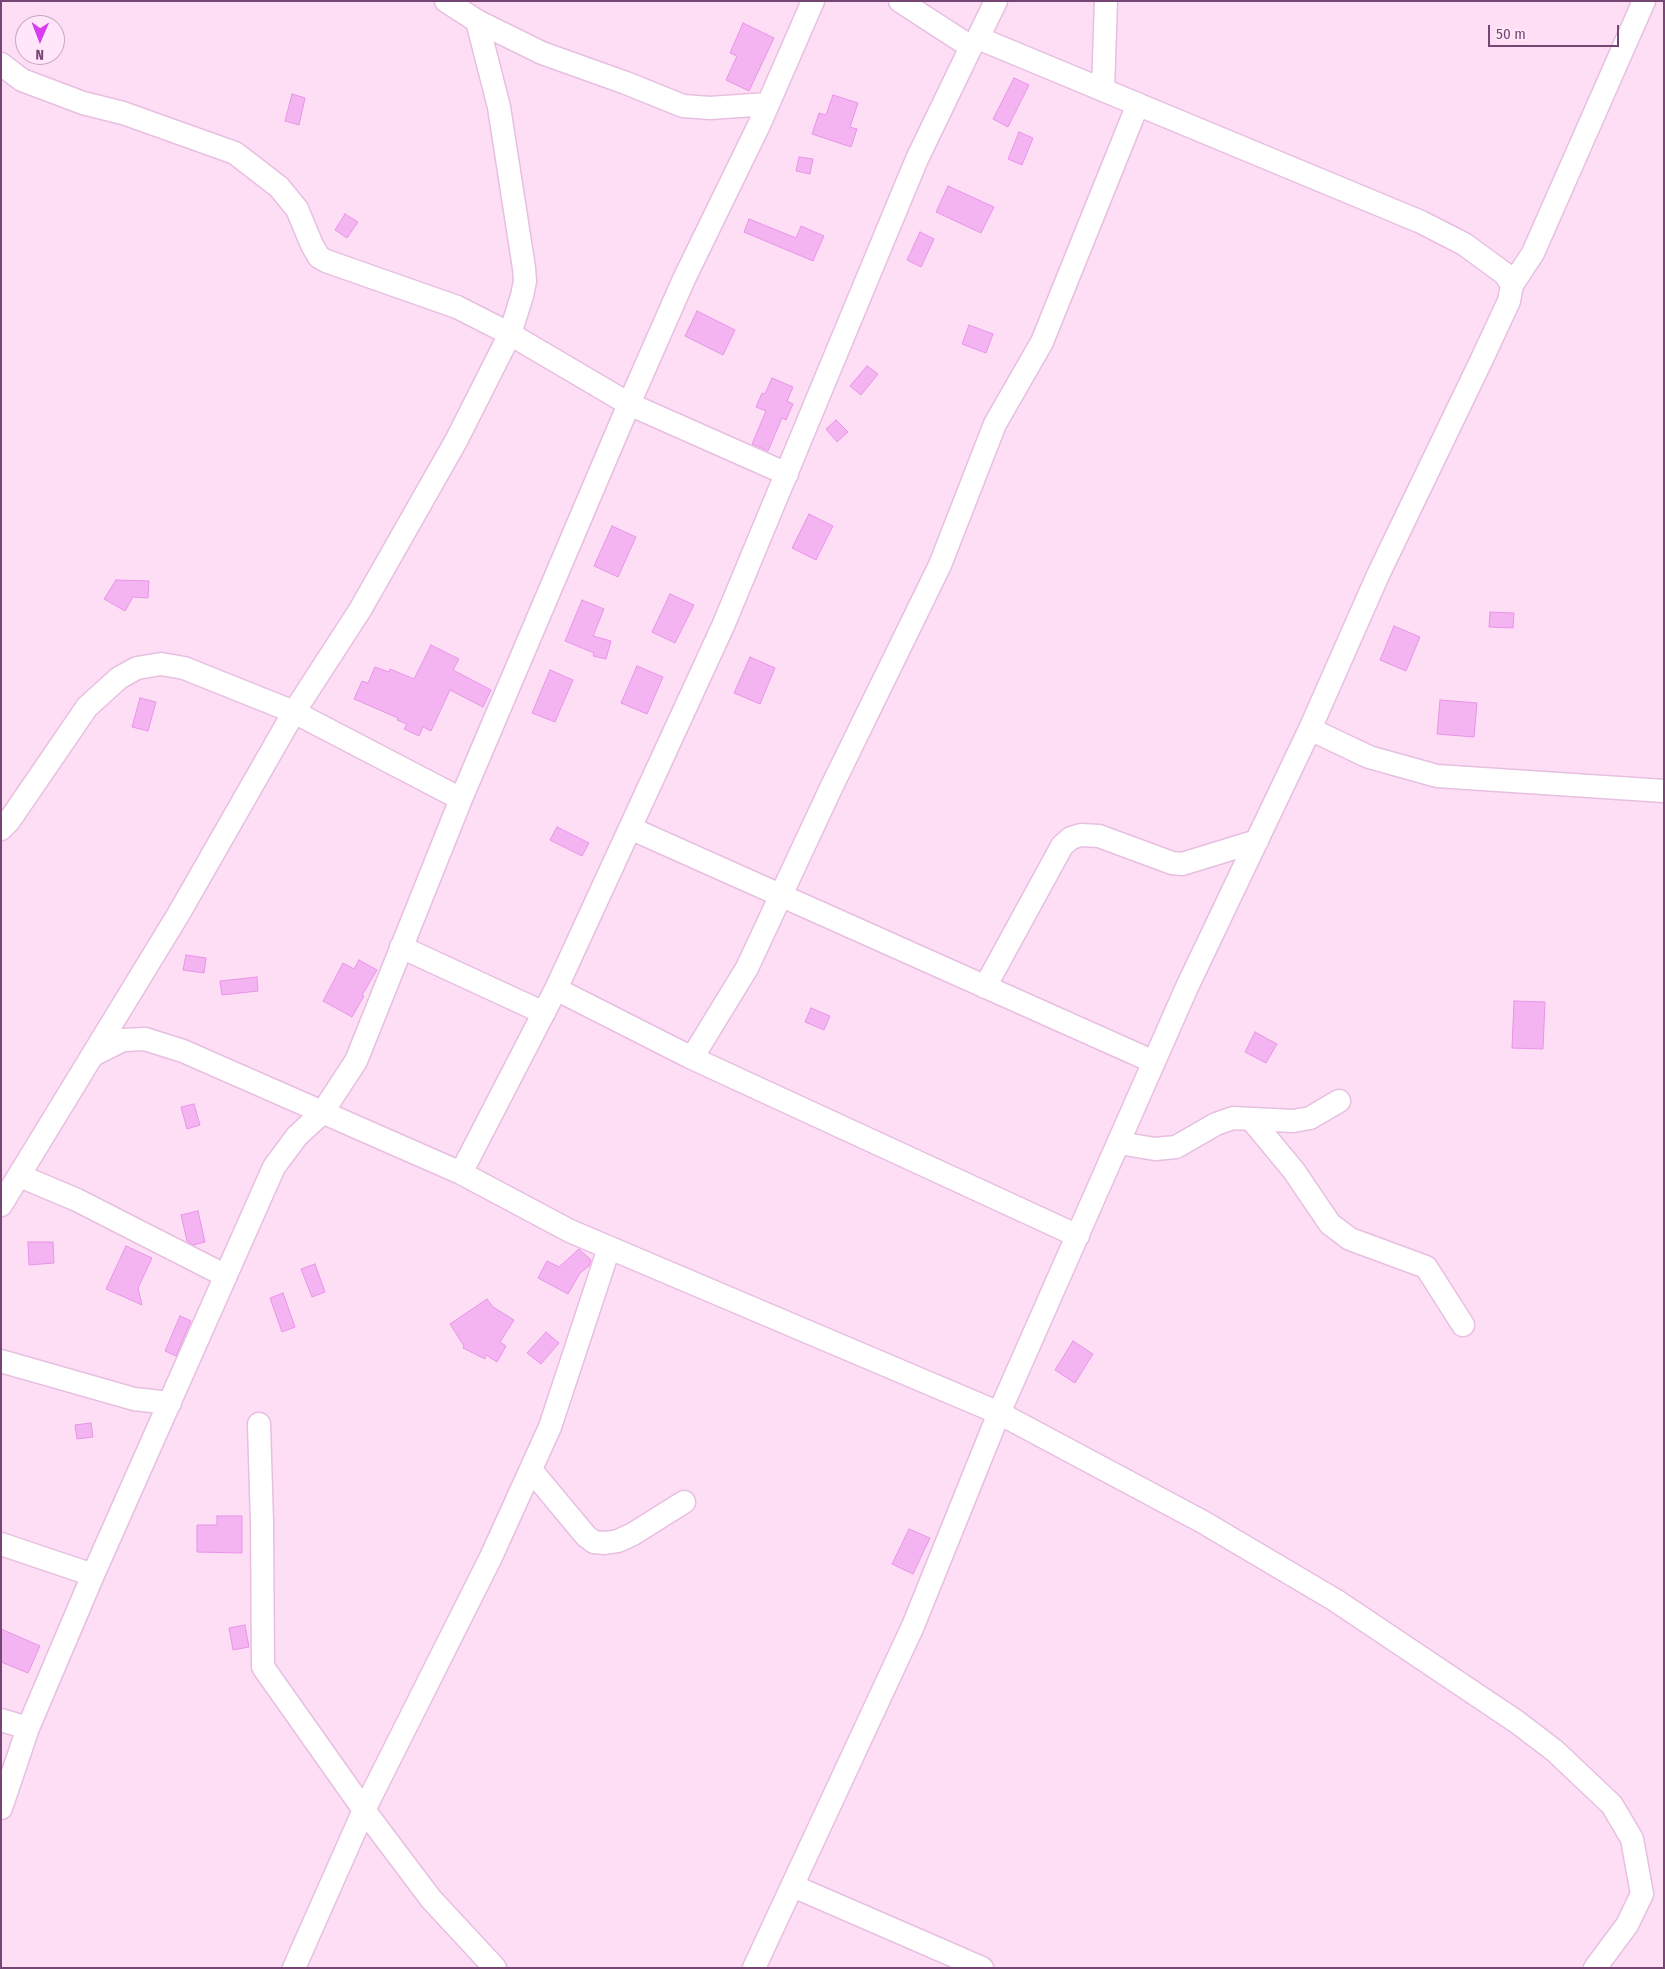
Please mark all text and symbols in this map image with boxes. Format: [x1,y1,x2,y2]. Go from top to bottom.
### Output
north arrow [15,15,65,65]
scale bar [1490,15,1621,47]
text: 50 m [1496,25,1526,43]
text: N [35,46,44,63]

